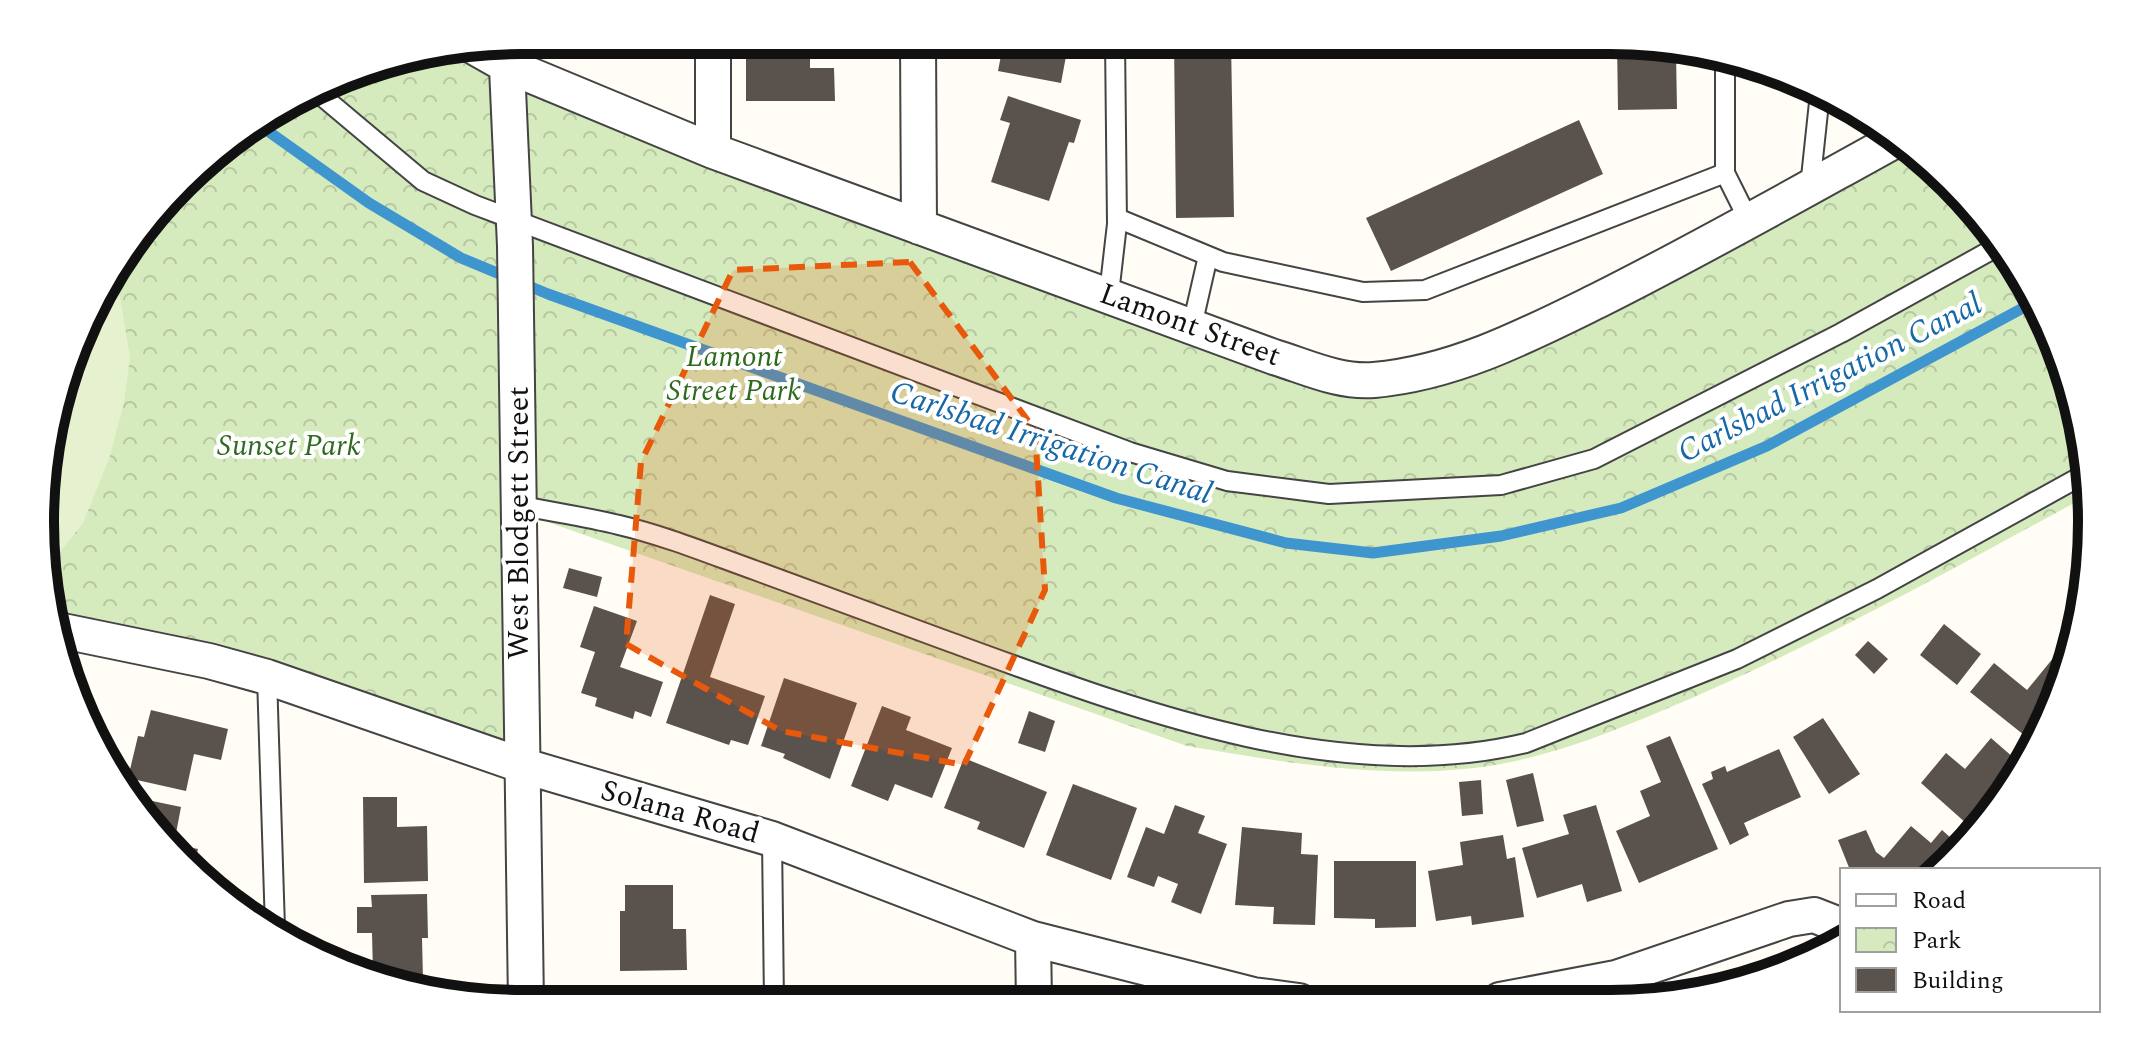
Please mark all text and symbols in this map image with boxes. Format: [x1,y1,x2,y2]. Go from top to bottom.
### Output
street label: Lamont Street [1093,271,1287,379]
water label: Carlsbad Irrigation Canal [1669,280,1991,476]
park label: Lamont Street Park [667,334,801,414]
water label: Carlsbad Irrigation Canal [884,368,1218,518]
street label: West Blodgett Street [496,386,542,660]
park label: Sunset Park [217,423,361,469]
street label: Solana Road [595,767,765,857]
legend [1840,868,2100,1012]
text: Road [1912,883,1966,919]
text: Park [1912,923,1962,959]
text: Building [1912,963,2004,999]

